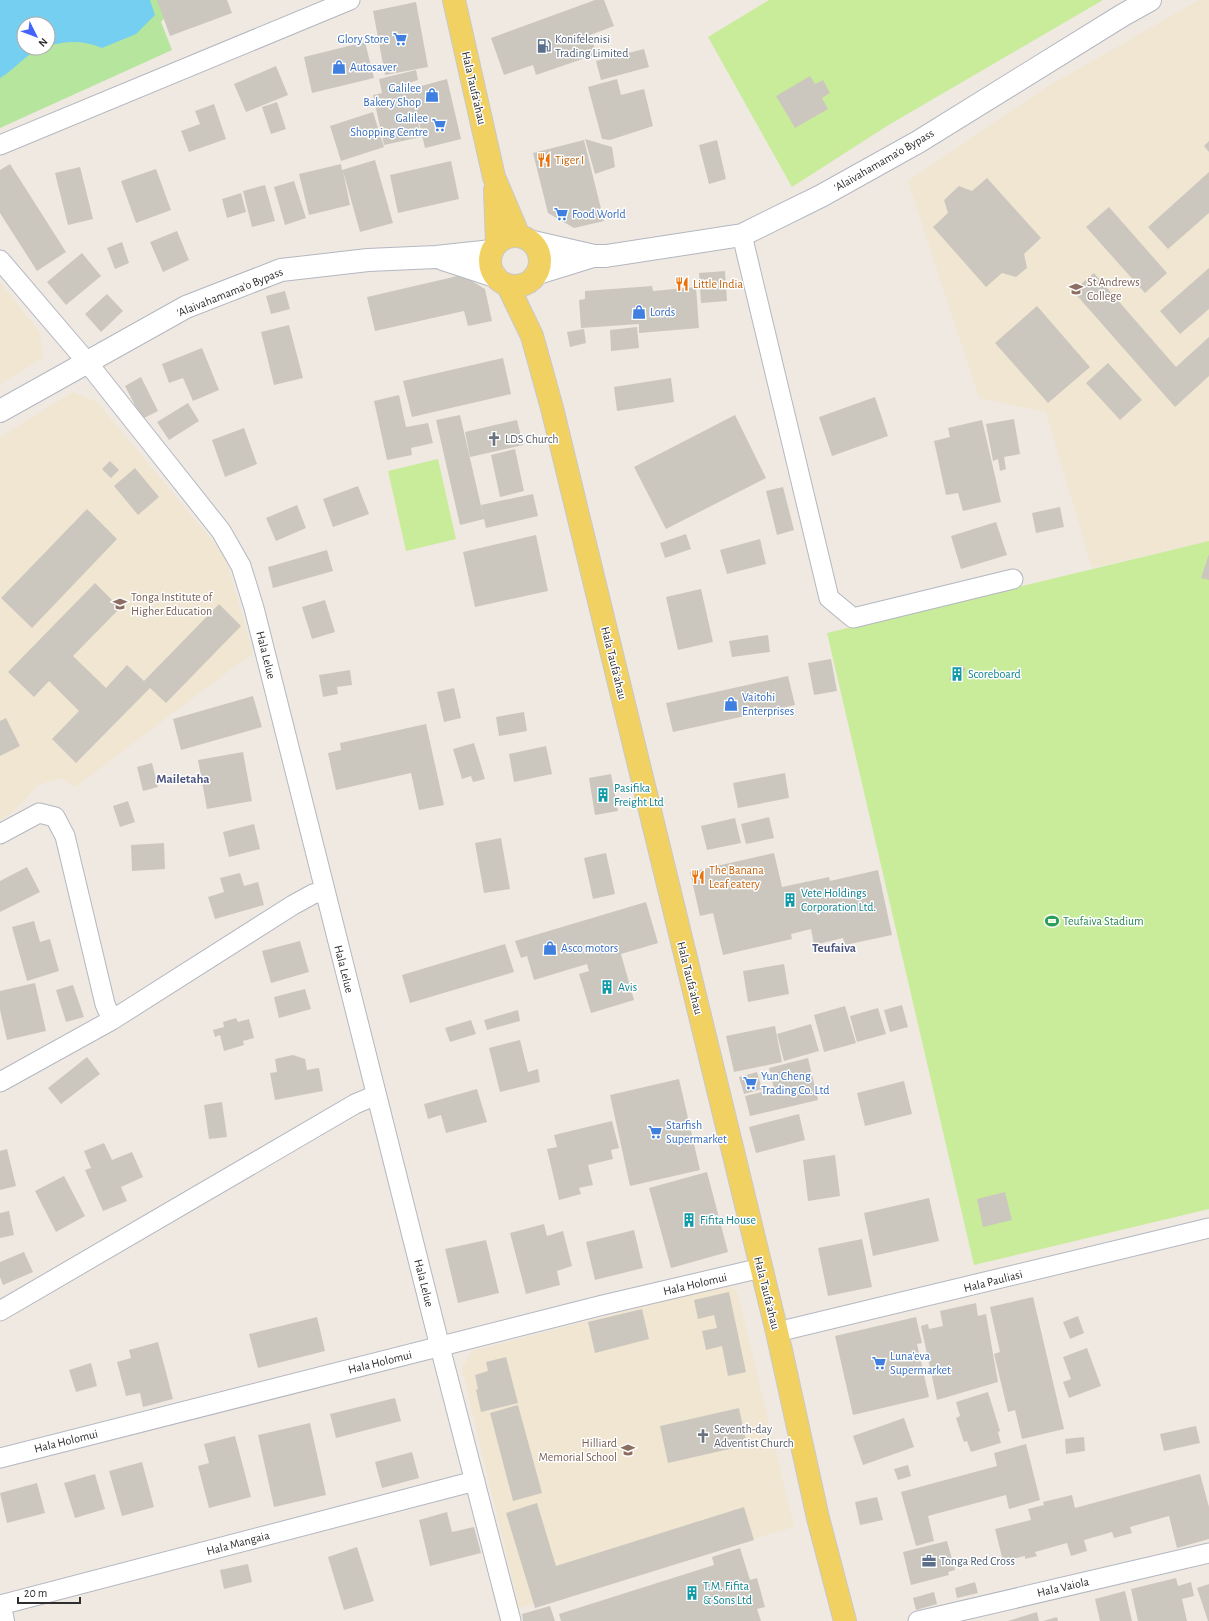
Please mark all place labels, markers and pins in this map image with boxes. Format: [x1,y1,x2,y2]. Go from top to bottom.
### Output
supermarket icon: Glory Store [392,31,408,47]
place label: Glory Store [338,33,389,46]
place label: Konifelenisi Trading Limited [555,33,628,59]
fuel station icon: Konifelenisi Trading Limited [536,38,552,54]
shop icon: Autosaver [331,59,347,75]
place label: Autosaver [350,61,397,73]
place label: Galilee Bakery Shop [363,82,421,109]
shop icon: Galilee Bakery Shop [424,87,440,103]
place label: Galilee Shopping Centre [350,112,428,138]
supermarket icon: Galilee Shopping Centre [431,117,447,133]
restaurant icon: Tiger I [536,152,552,168]
place label: Tiger I [555,154,584,166]
supermarket icon: Food World [553,206,569,222]
place label: Food World [572,208,626,220]
restaurant icon: Little India [674,276,690,292]
place label: St Andrews College [1087,276,1140,302]
place label: Little India [693,278,743,290]
school or university icon: St Andrews College [1068,281,1084,297]
shop icon: Lords [631,304,647,320]
place label: Lords [650,306,675,318]
church icon: LDS Church [486,431,502,447]
place label: LDS Church [505,433,559,445]
place label: Tonga Institute of Higher Education [131,591,213,617]
school or university icon: Tonga Institute of Higher Education [112,596,128,612]
building icon: Scoreboard [949,666,965,682]
place label: Scoreboard [968,668,1021,680]
place label: Vaitohi Enterprises [742,691,794,717]
shop icon: Vaitohi Enterprises [723,696,739,712]
place label: Pasifika Freight Ltd [614,782,664,808]
building icon: Pasifika Freight Ltd [595,787,611,803]
place label: The Banana Leaf eatery [709,864,764,891]
restaurant icon: The Banana Leaf eatery [690,869,706,885]
place label: Vete Holdings Corporation Ltd. [801,887,876,913]
building icon: Vete Holdings Corporation Ltd. [782,892,798,908]
sports icon: Teufaiva Stadium [1044,913,1060,929]
place label: Teufaiva Stadium [1063,915,1144,927]
shop icon: Asco motors [542,940,558,956]
place label: Asco motors [561,942,618,954]
building icon: Avis [599,979,615,995]
place label: Avis [618,981,637,993]
place label: Yun Cheng Trading Co. Ltd [761,1070,829,1096]
supermarket icon: Yun Cheng Trading Co. Ltd [742,1075,758,1091]
place label: Starfish Supermarket [666,1119,727,1145]
supermarket icon: Starfish Supermarket [647,1124,663,1140]
building icon: Fifita House [681,1212,697,1228]
place label: Fifita House [700,1214,756,1226]
place label: Luna'eva Supermarket [890,1350,951,1376]
supermarket icon: Luna'eva Supermarket [871,1355,887,1371]
place label: Seventh-day Adventist Church [714,1423,794,1449]
church icon: Seventh-day Adventist Church [695,1428,711,1444]
place label: Hilliard Memorial School [539,1437,617,1463]
school or university icon: Hilliard Memorial School [620,1442,636,1458]
office icon: Tonga Red Cross [921,1553,937,1569]
place label: Tonga Red Cross [940,1555,1015,1567]
place label: T.M. Fifita & Sons Ltd [703,1580,752,1606]
building icon: T.M. Fifita & Sons Ltd [684,1585,700,1601]

